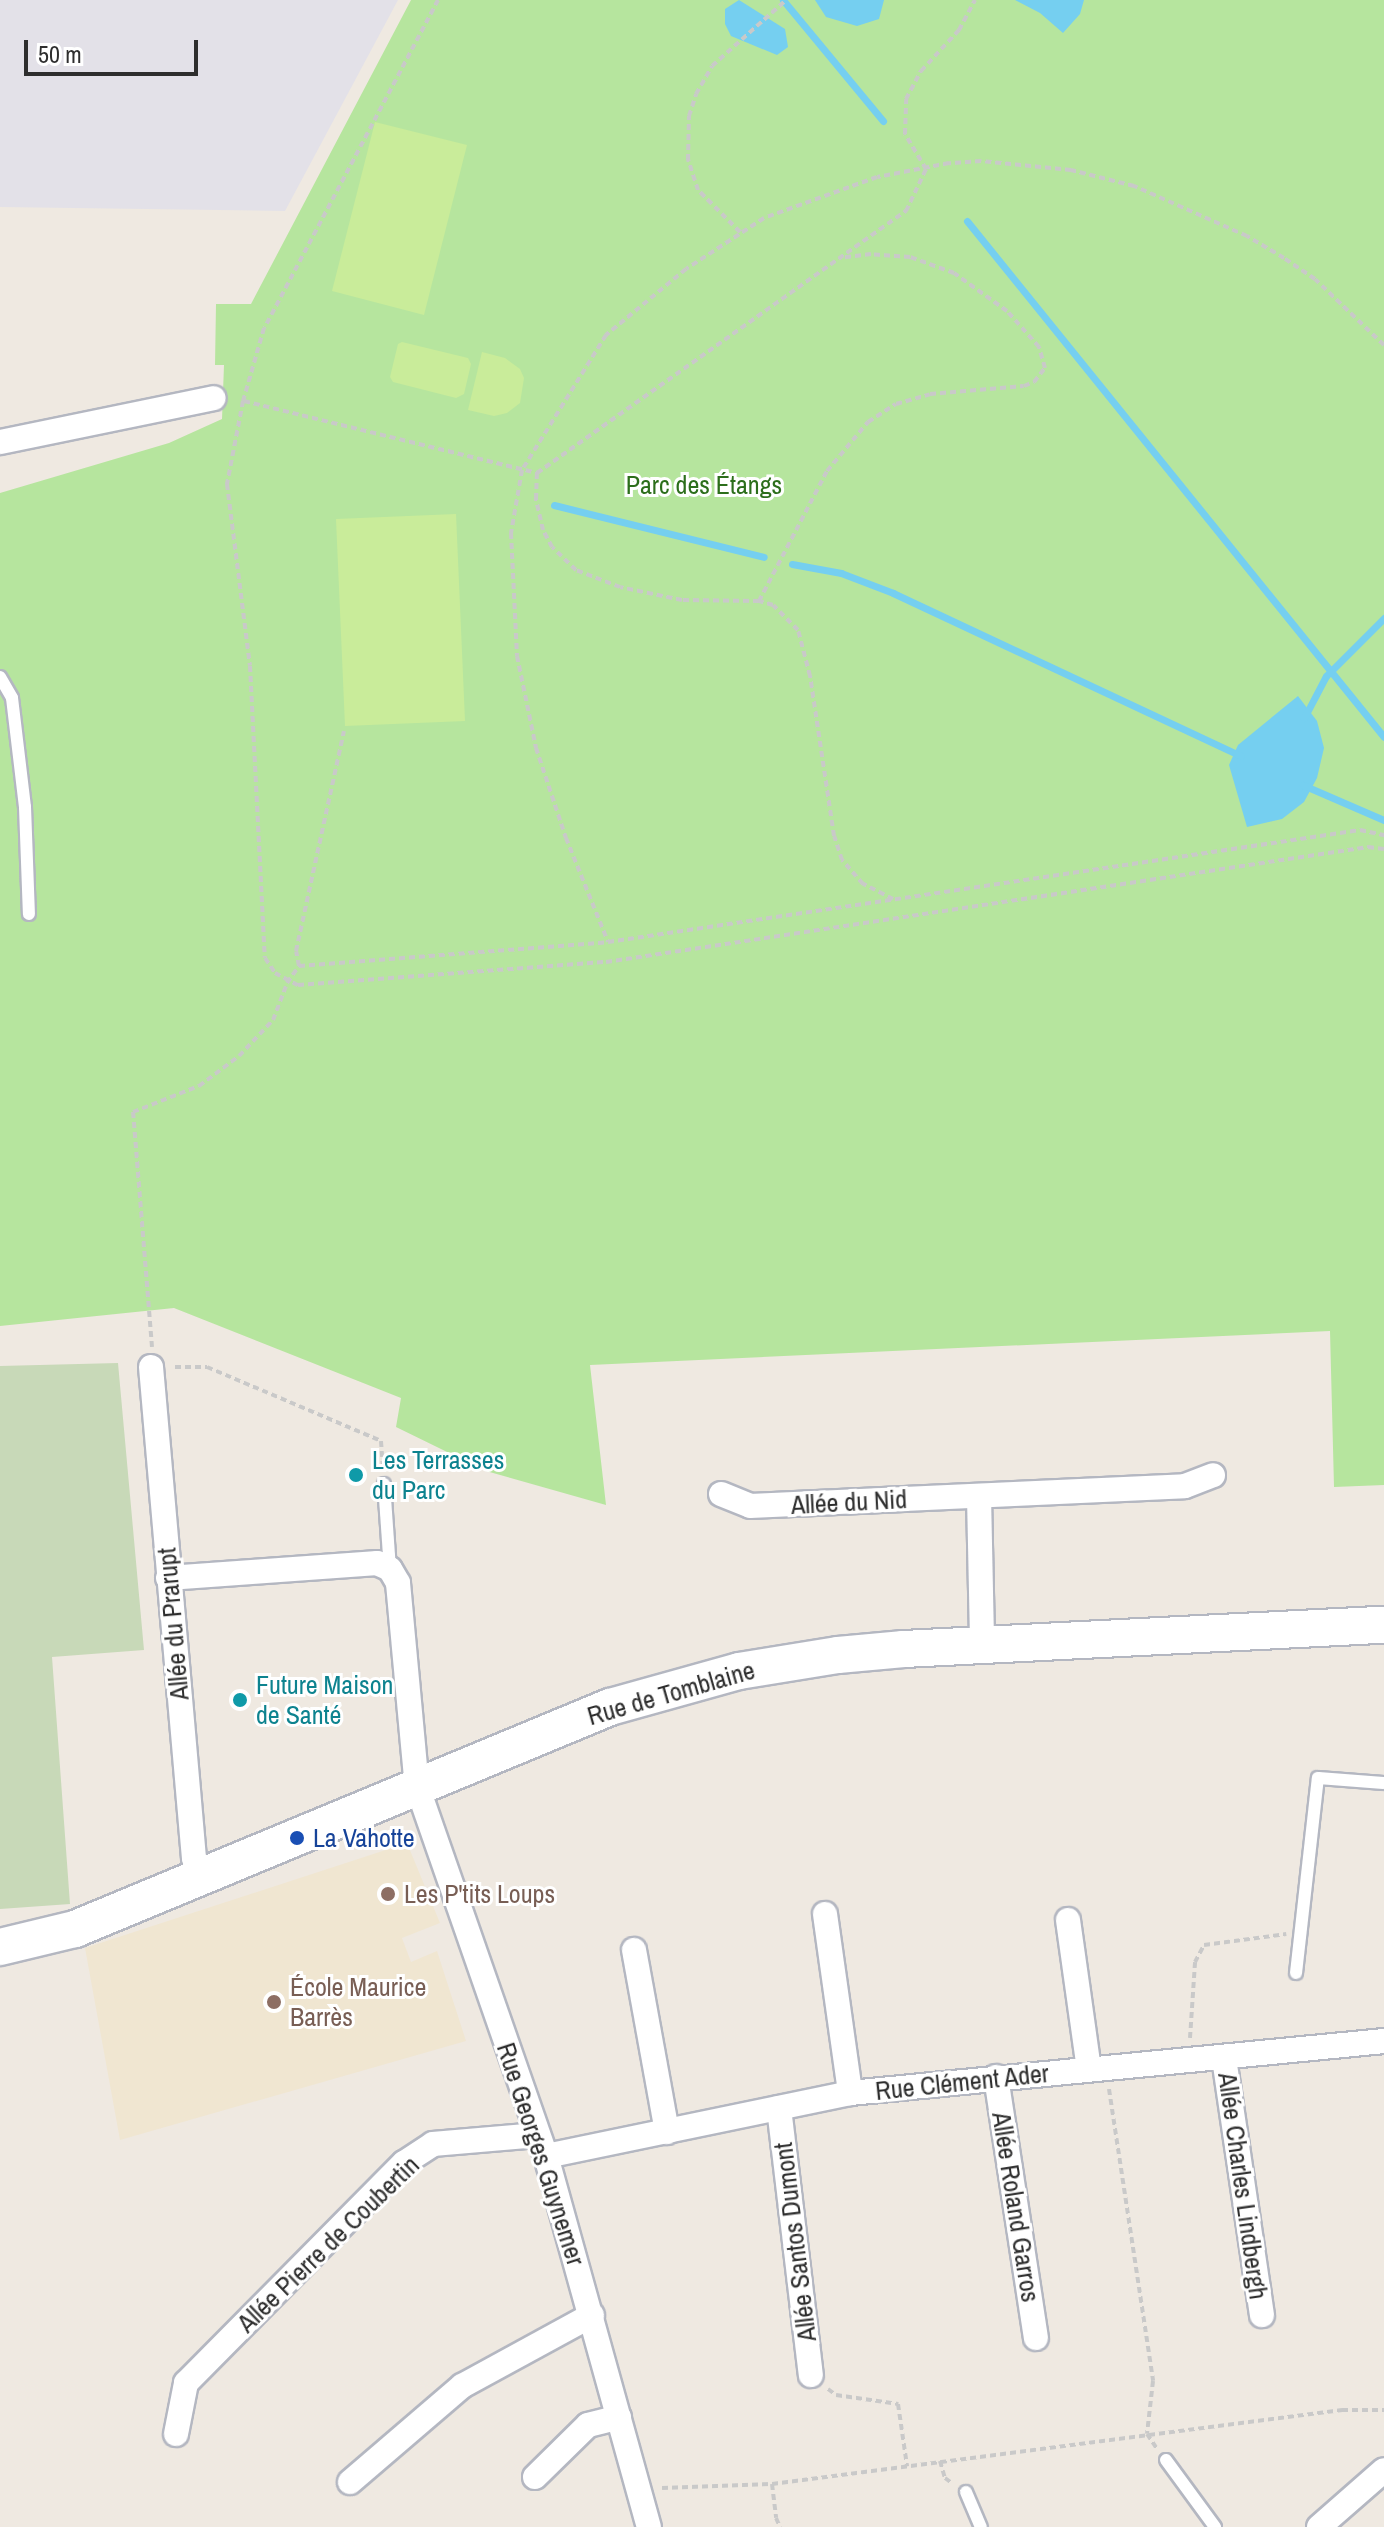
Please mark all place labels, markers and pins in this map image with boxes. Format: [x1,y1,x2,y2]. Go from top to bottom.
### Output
place label: Les Terrasses du Parc [372,1444,505,1506]
marker: Les Terrasses du Parc [347,1466,365,1484]
place label: Future Maison de Santé [256,1669,393,1730]
marker: Future Maison de Santé [231,1691,249,1709]
place label: La Vahotte [313,1822,415,1854]
marker: La Vahotte [288,1829,306,1847]
place label: Les P'tits Loups [404,1878,555,1910]
marker: Les P'tits Loups [379,1885,397,1903]
place label: École Maurice Barrès [290,1971,426,2032]
marker: École Maurice Barrès [265,1993,283,2011]

